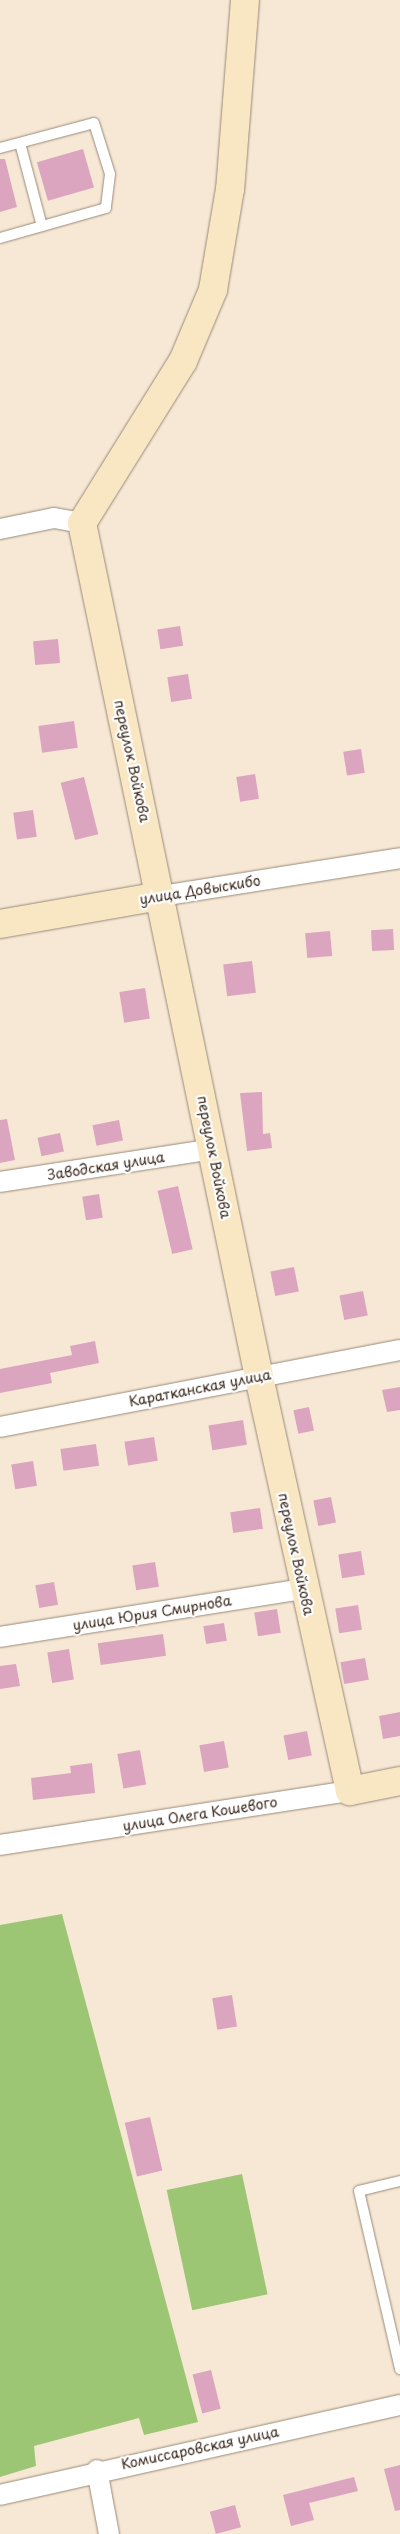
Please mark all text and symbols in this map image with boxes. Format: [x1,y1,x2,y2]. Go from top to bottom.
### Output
street label: переулок Войкова [111,698,153,824]
street label: улица Довыскибо [138,872,262,908]
street label: переулок Войкова [194,1094,234,1220]
street label: Заводская улица [46,1148,166,1184]
street label: Каратканская улица [127,1366,273,1410]
street label: переулок Войкова [275,1491,317,1617]
street label: улица Юрия Смирнова [71,1592,233,1634]
street label: улица Олега Кошевого [121,1793,279,1835]
street label: Комиссаровская улица [119,2423,281,2473]

